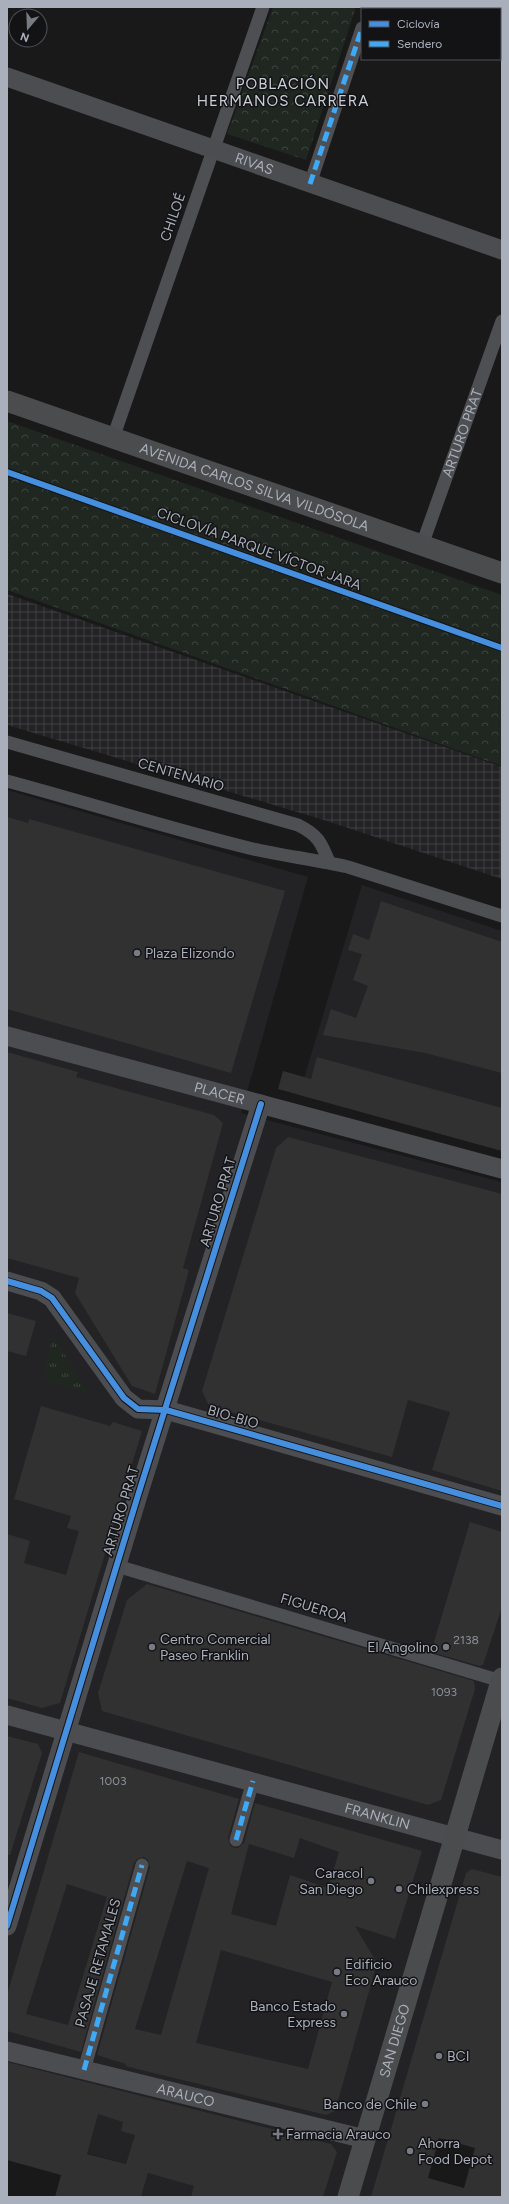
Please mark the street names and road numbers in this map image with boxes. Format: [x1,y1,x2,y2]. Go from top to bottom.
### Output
street label: RIVAS [233,149,276,178]
street label: CHILOÉ [157,190,189,244]
street label: ARTURO PRAT [438,386,486,480]
street label: AVENIDA CARLOS SILVA VILDÓSOLA [138,439,372,535]
street label: CICLOVÍA PARQUE VÍCTOR JARA [154,504,364,594]
street label: CENTENARIO [136,755,226,795]
street label: PLACER [192,1078,247,1108]
street label: ARTURO PRAT [196,1155,240,1249]
street label: BIO-BIO [206,1402,261,1432]
street label: ARTURO PRAT [99,1464,143,1558]
street label: FIGUEROA [278,1590,350,1626]
street label: FRANKLIN [343,1799,412,1833]
street label: PASAJE RETAMALES [71,1897,125,2029]
street label: SAN DIEGO [375,2002,413,2079]
street label: ARAUCO [155,2080,216,2110]

